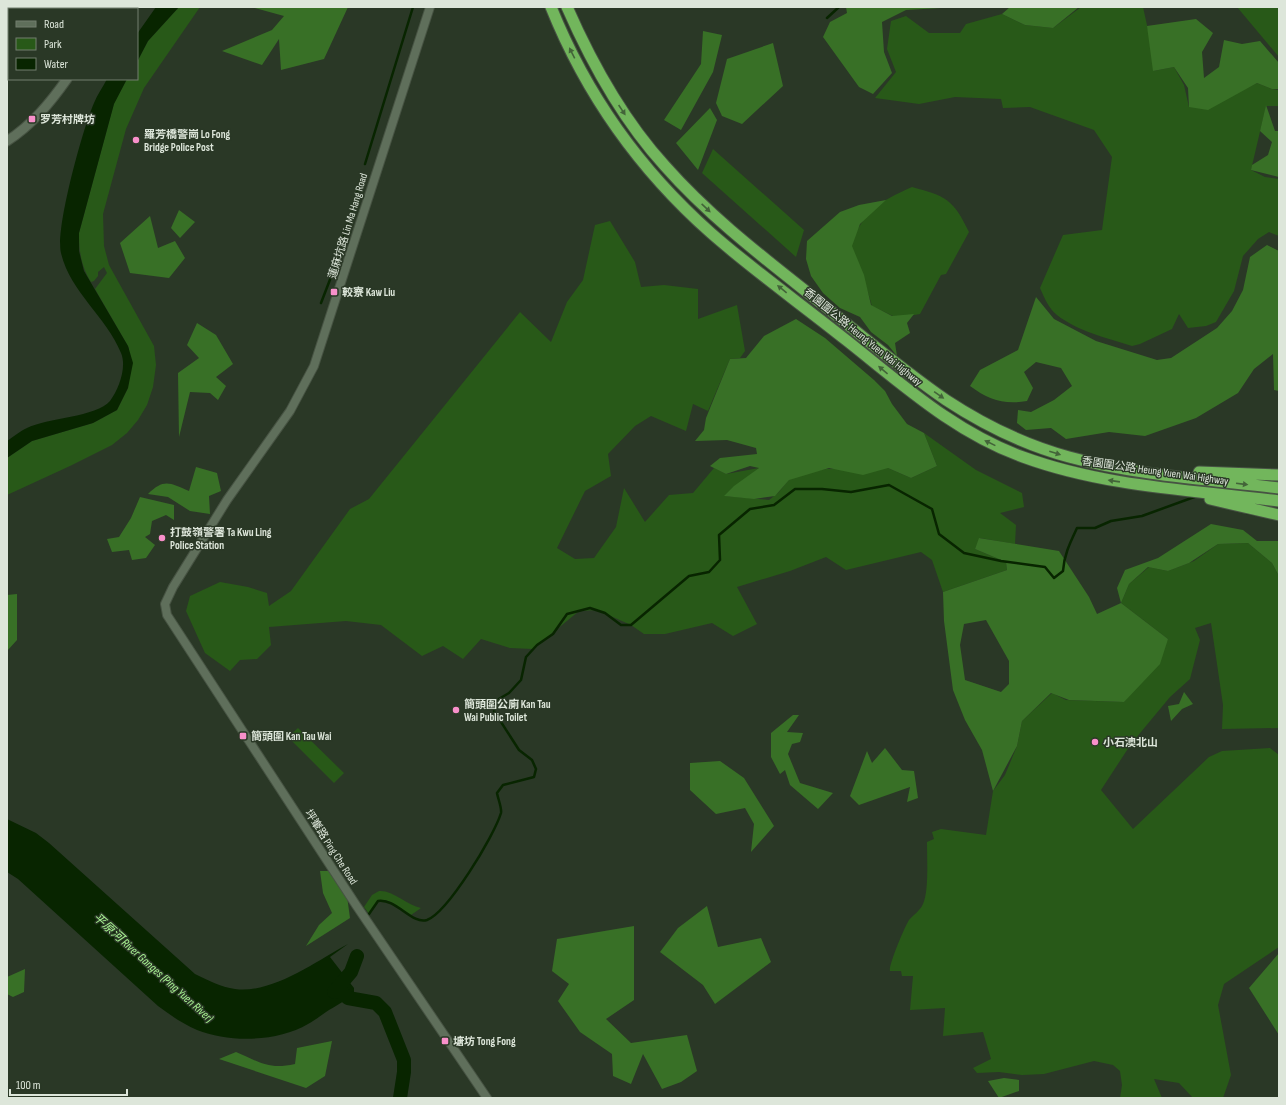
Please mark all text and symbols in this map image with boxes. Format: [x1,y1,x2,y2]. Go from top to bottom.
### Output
legend [8,8,138,80]
text: Road [44,17,64,32]
text: Park [44,37,62,52]
one-way arrow [568,47,575,59]
text: Water [44,57,68,72]
one-way arrow [618,105,626,115]
place label: 罗芳村牌坊 [40,113,95,126]
marker: 罗芳村牌坊 [27,114,37,124]
place label: 羅芳橋警崗 Lo Fong Bridge Police Post [144,128,231,154]
marker: 羅芳橋警崗 Lo Fong Bridge Police Post [131,135,141,145]
street label: 蓮麻坑路 Lin Ma Hang Road [326,171,370,280]
one-way arrow [701,204,712,213]
one-way arrow [776,284,787,293]
street label: 香園圍公路 Heung Yuen Wai Highway [801,285,925,389]
place label: 較寮 Kaw Liu [342,286,395,299]
marker: 較寮 Kaw Liu [329,287,339,297]
one-way arrow [878,365,889,374]
one-way arrow [933,391,944,399]
one-way arrow [985,440,996,446]
one-way arrow [1049,450,1061,456]
street label: 香園圍公路 Heung Yuen Wai Highway [1081,454,1230,488]
one-way arrow [1108,478,1120,484]
one-way arrow [1236,481,1248,487]
place label: 打鼓嶺警署 Ta Kwu Ling Police Station [170,526,272,552]
marker: 打鼓嶺警署 Ta Kwu Ling Police Station [157,533,167,543]
place label: 簡頭圍公廁 Kan Tau Wai Public Toilet [464,698,551,724]
marker: 簡頭圍公廁 Kan Tau Wai Public Toilet [451,705,461,715]
place label: 簡頭圍 Kan Tau Wai [251,730,331,743]
marker: 簡頭圍 Kan Tau Wai [238,731,248,741]
place label: 小石澳北山 [1103,736,1158,749]
marker: 小石澳北山 [1090,737,1100,747]
street label: 坪輋路 Ping Che Road [302,807,360,887]
water label: 平原河 River Ganges (Ping Yuen River) [90,910,216,1026]
place label: 塘坊 Tong Fong [453,1035,516,1048]
marker: 塘坊 Tong Fong [440,1036,450,1046]
scale bar [10,1071,127,1097]
text: 100 m [16,1078,41,1093]

